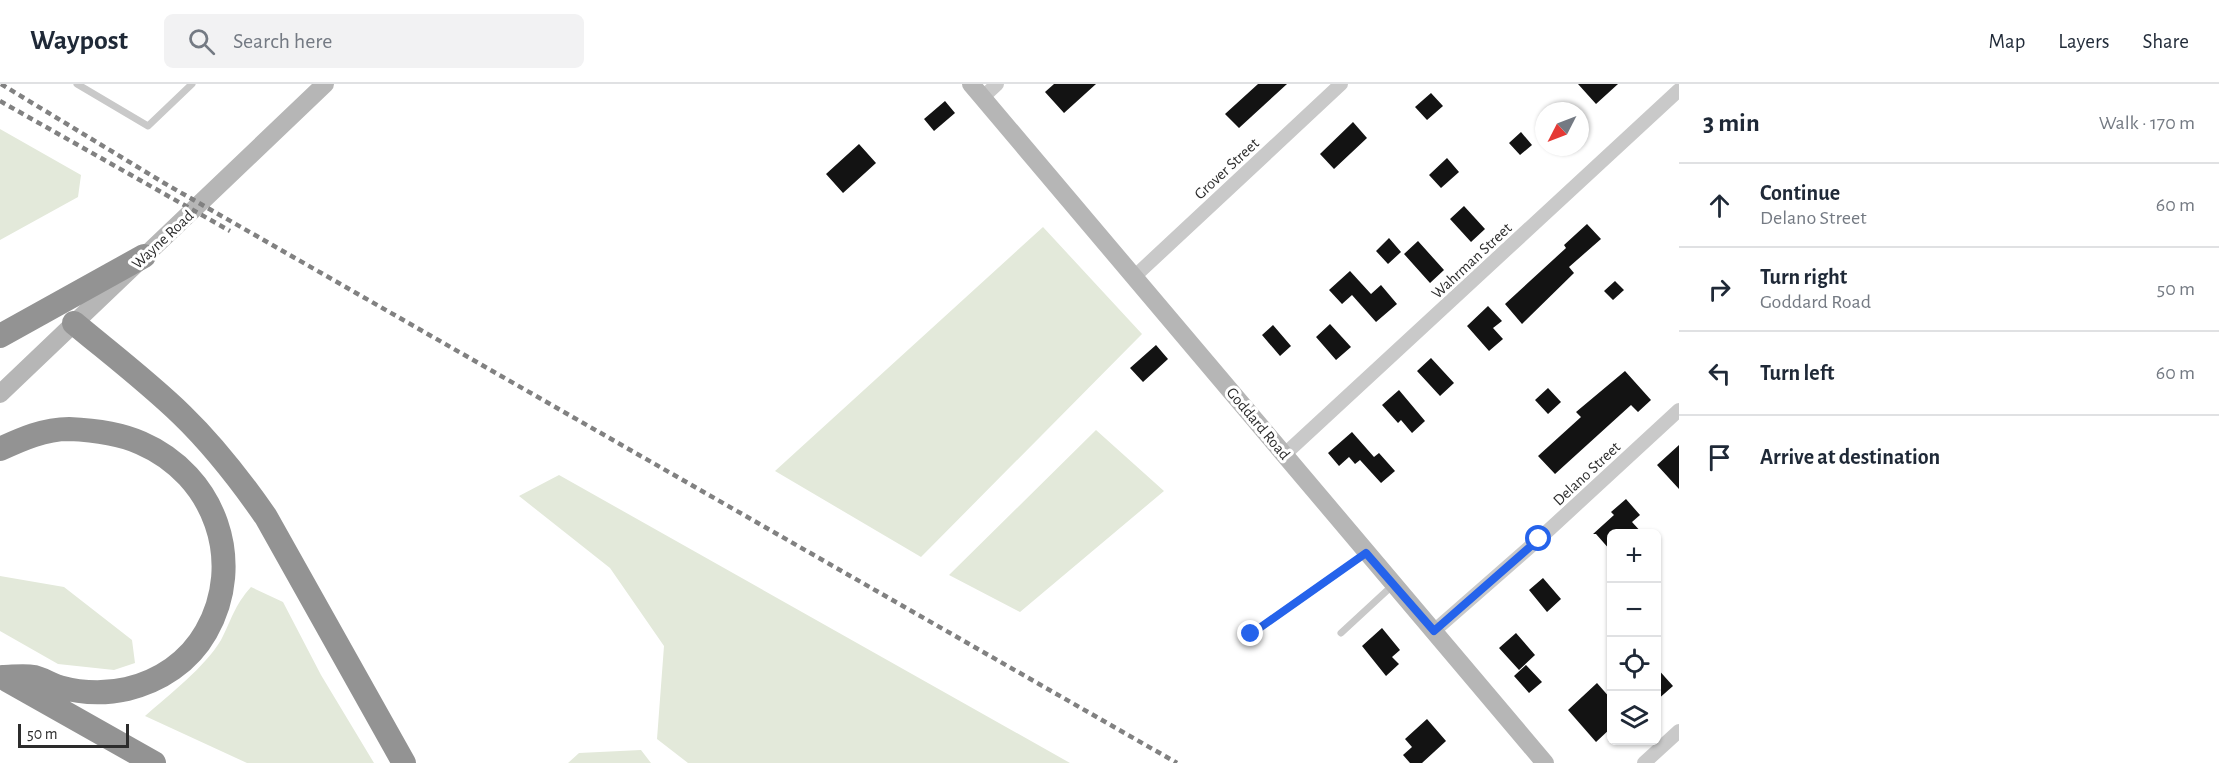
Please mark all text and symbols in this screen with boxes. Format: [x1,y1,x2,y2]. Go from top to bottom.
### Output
search box [164,14,584,68]
icon: search [185,25,218,58]
text: Waypost [30,27,128,55]
text: Search here [233,30,333,52]
text: Map [1989,31,2025,52]
text: Layers [2058,31,2109,52]
text: Share [2142,31,2189,52]
north arrow [1535,102,1589,156]
text: 3 min [1703,110,1760,136]
text: Walk · 170 m [2099,113,2195,133]
street label: Grover Street [1191,135,1262,202]
text: Continue [1760,182,1840,204]
icon: ahead [1703,189,1736,222]
text: 60 m [2156,195,2195,215]
street label: Wayne Road [129,207,197,273]
text: Delano Street [1760,208,1867,228]
street label: Wahrman Street [1429,220,1515,302]
text: Turn right [1760,266,1847,288]
icon: right [1703,273,1736,306]
text: 50 m [2157,279,2195,299]
text: Goddard Road [1760,292,1871,312]
icon: left [1703,357,1736,390]
text: Turn left [1760,362,1834,384]
text: 60 m [2156,363,2195,383]
street label: Goddard Road [1224,384,1293,463]
street label: Delano Street [1550,439,1623,509]
icon: arrive [1703,441,1736,474]
text: Arrive at destination [1760,446,1940,468]
route start [1525,525,1551,551]
map controls [1607,529,1661,745]
button: + [1607,529,1661,583]
button: − [1607,583,1661,637]
route end [1237,620,1263,646]
button: locate [1607,637,1661,691]
button: layers [1607,691,1661,745]
scale bar [18,721,129,748]
text: 50 m [27,726,58,742]

